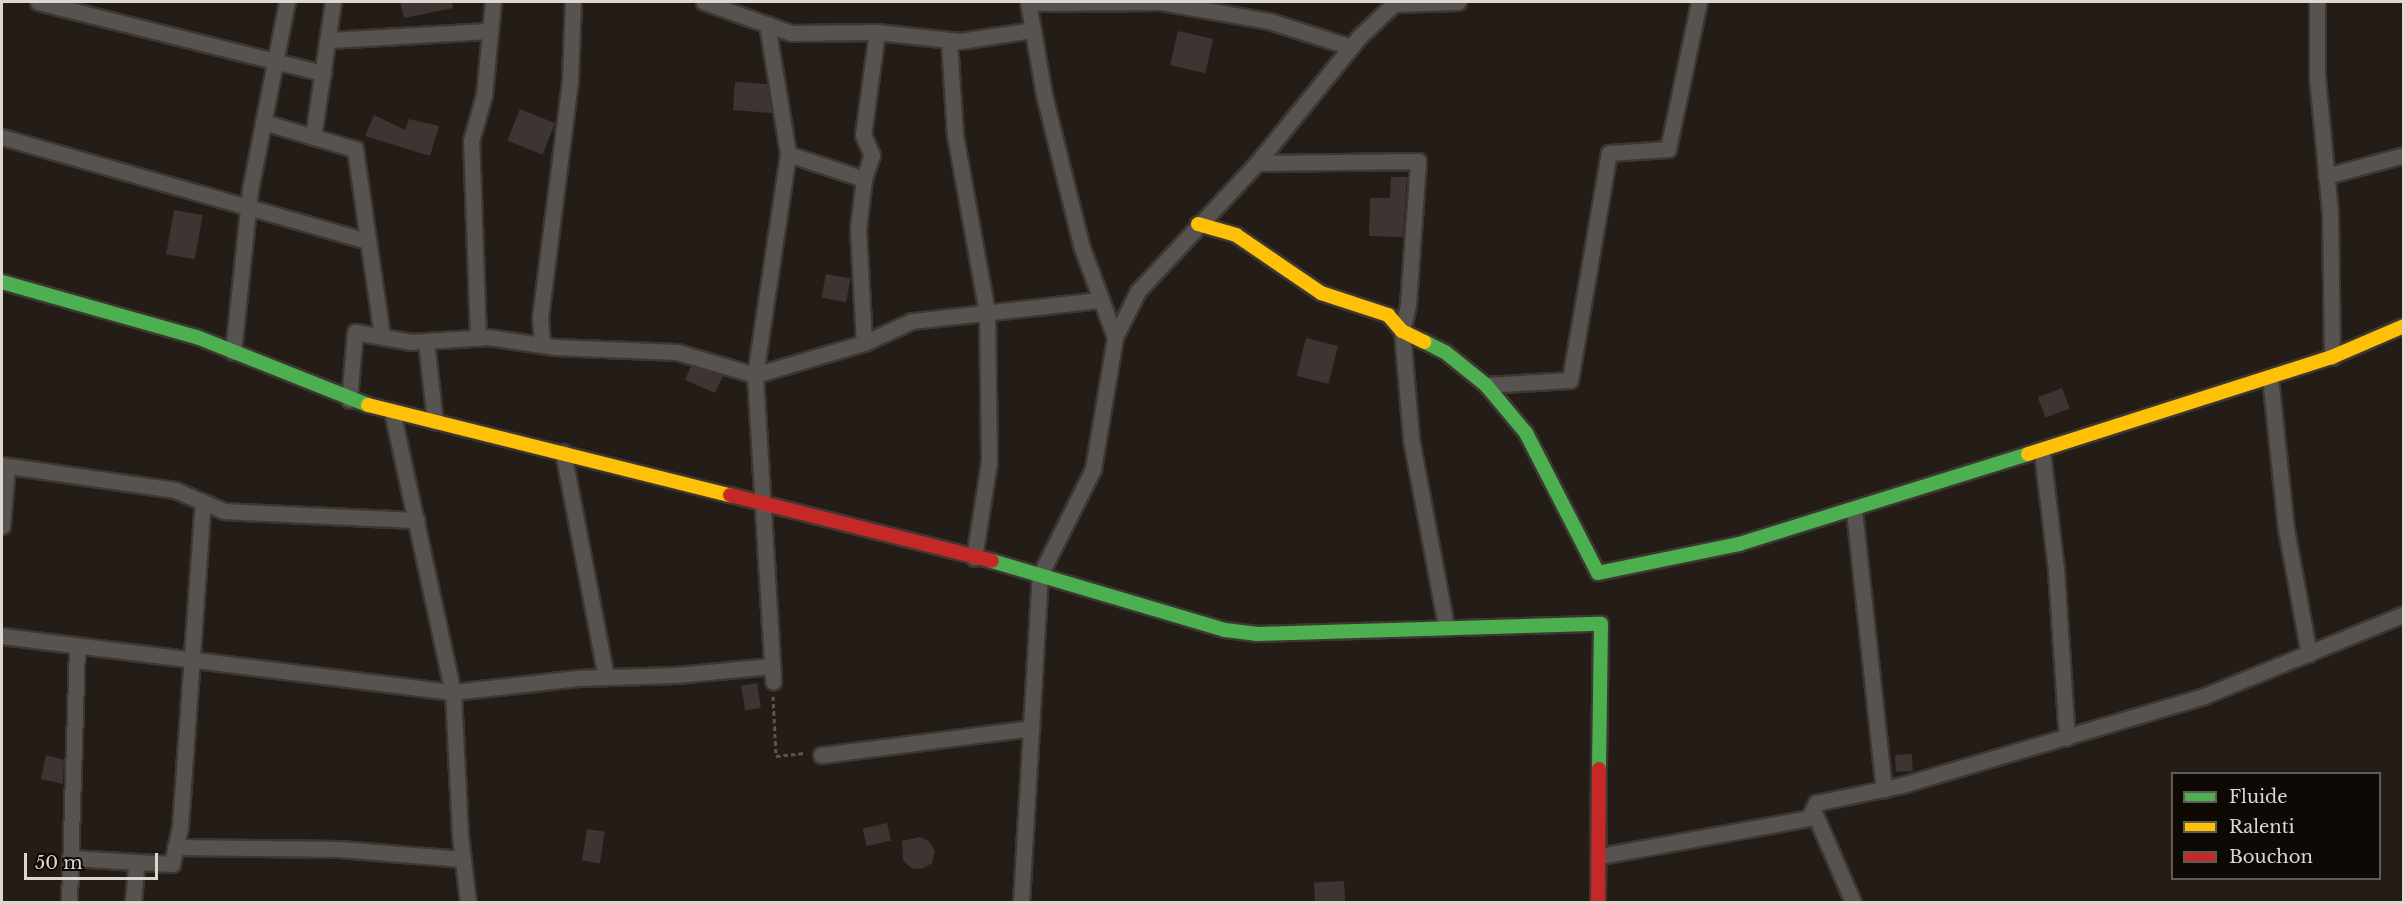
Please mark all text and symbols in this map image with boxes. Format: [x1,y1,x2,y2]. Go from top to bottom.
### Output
legend [2171,772,2381,880]
text: Fluide [2229,786,2288,808]
text: Ralenti [2229,816,2295,838]
scale bar [27,841,160,879]
text: Bouchon [2229,846,2313,868]
text: 50 m [35,852,83,874]

